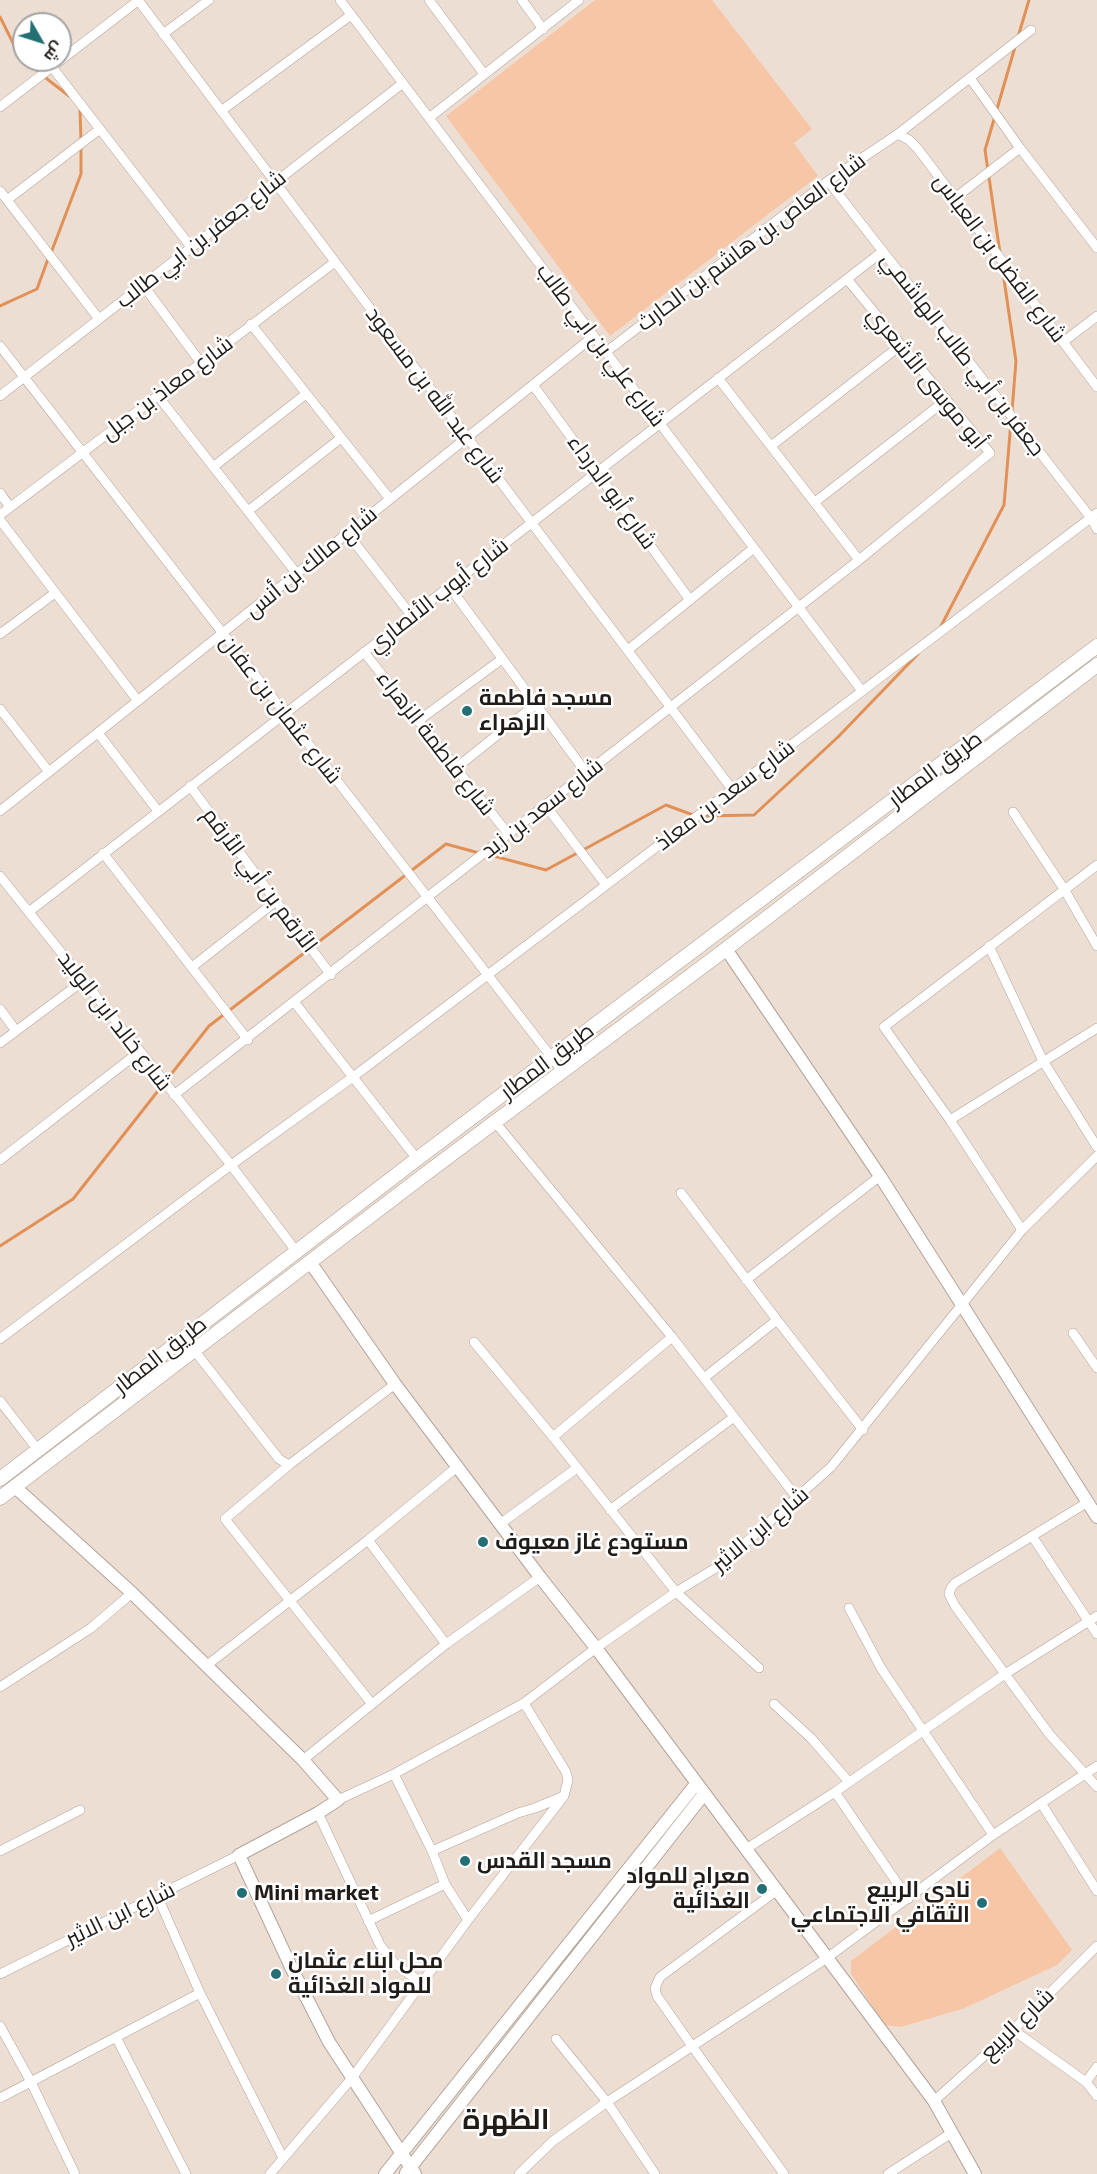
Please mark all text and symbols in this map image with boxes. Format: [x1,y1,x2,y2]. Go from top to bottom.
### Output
north arrow [12,12,72,72]
text: ش [41,38,69,66]
street label: شارع العاص بن هاشم بن الحارث [631,147,871,337]
street label: شارع جعفر بن ابي طالب [111,164,291,314]
street label: شارع الفضل بن العباس [928,168,1072,348]
street label: جعفر بن أبي طالب الهاشمي [875,247,1051,461]
street label: شارع علي بن ابي طالب [531,258,671,432]
street label: شارع عبد الله بن مسعود [360,302,510,488]
street label: أبو موسى الأشعري [862,302,992,454]
street label: شارع معاذ بن جبل [96,330,238,446]
street label: شارع أبو الدرداء [562,430,662,554]
street label: شارع مالك بن أنس [240,501,382,623]
street label: شارع أيوب الأنصاري [362,532,514,658]
street label: شارع عثمان بن عفان [214,629,348,789]
street label: شارع فاطمة الزهراء [371,665,501,821]
place label: مسجد فاطمة الزهراء [479,685,612,736]
marker: مسجد فاطمة الزهراء [460,704,474,718]
street label: طريق المطار [883,725,987,813]
street label: شارع سعد بن معاذ [650,734,800,856]
street label: شارع سعد بن زيد [476,752,608,864]
street label: الأرقم بن أبي الأرقم [197,802,323,958]
street label: شارع خالد ابن الوليد [52,946,178,1096]
street label: طريق المطار [495,1017,599,1105]
street label: طريق المطار [108,1311,212,1399]
street label: شارع ابن الاثير [706,1481,814,1577]
place label: مستودع غاز معيوف [495,1529,688,1555]
marker: مستودع غاز معيوف [476,1535,490,1549]
place label: مسجد القدس [477,1848,612,1874]
marker: مسجد القدس [458,1854,472,1868]
place label: معراج للمواد الغذائية [626,1863,750,1915]
street label: شارع ابن الاثير [61,1876,179,1952]
place label: نادي الربيع الثقافي الاجتماعي [791,1877,970,1928]
place label: Mini market [254,1880,379,1906]
marker: معراج للمواد الغذائية [755,1882,769,1896]
marker: Mini market [235,1886,249,1900]
marker: نادي الربيع الثقافي الاجتماعي [975,1896,989,1910]
place label: محل ابناء عثمان للمواد الغذائية [288,1948,443,2000]
marker: محل ابناء عثمان للمواد الغذائية [269,1967,283,1981]
street label: شارع الربيع [975,1982,1059,2066]
district label: الظهرة [463,2103,549,2137]

